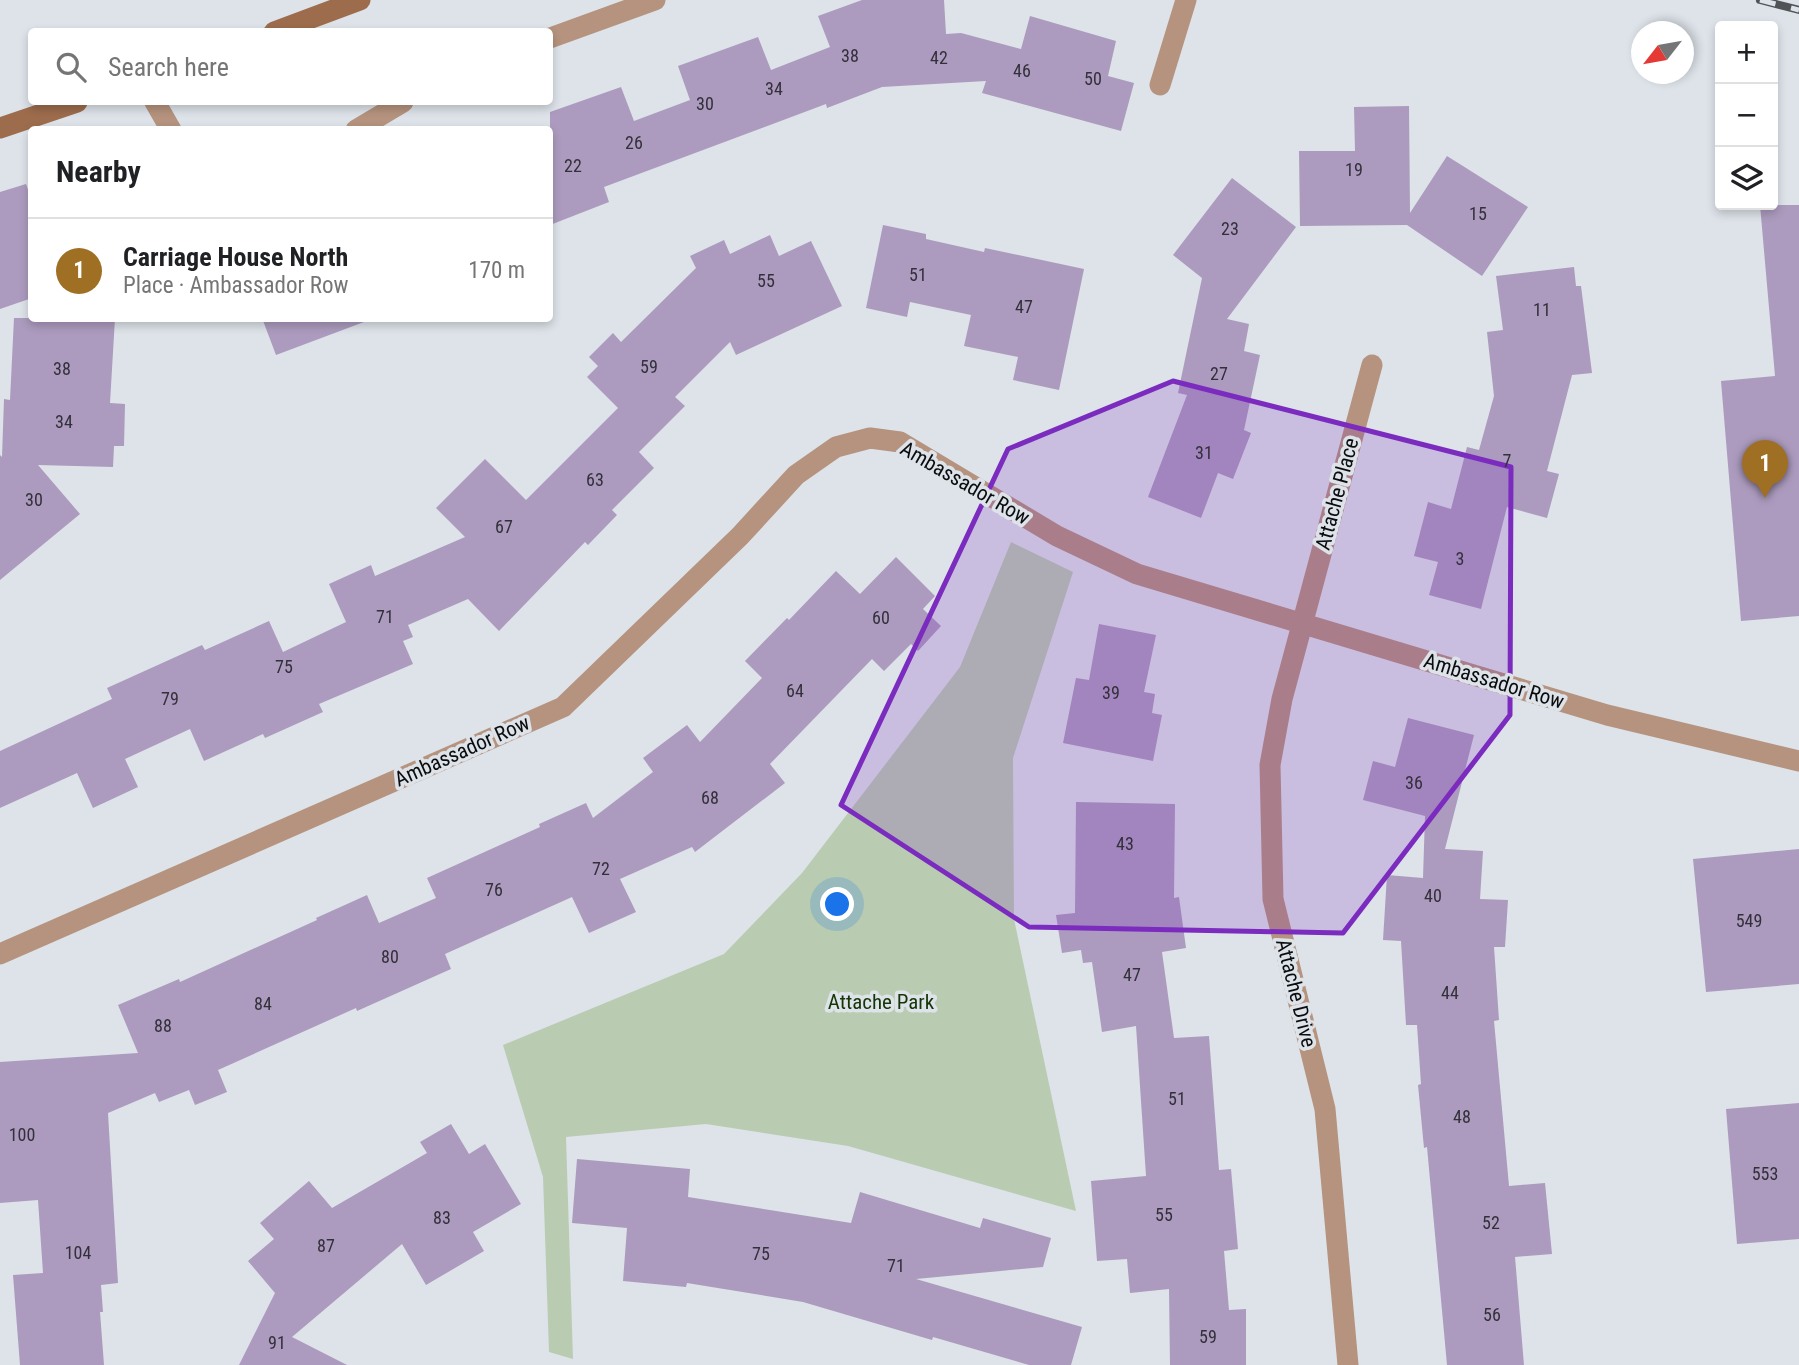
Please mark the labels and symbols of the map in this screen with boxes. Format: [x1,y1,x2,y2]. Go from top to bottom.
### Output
north arrow [1631,21,1694,84]
house number: 38 [841,45,859,66]
house number: 42 [930,47,948,68]
house number: 46 [1013,60,1031,81]
house number: 50 [1084,68,1102,89]
house number: 34 [765,78,783,99]
house number: 30 [696,93,714,114]
house number: 26 [625,132,643,153]
house number: 22 [564,155,582,176]
house number: 19 [1345,159,1363,180]
house number: 15 [1469,203,1487,224]
house number: 23 [1221,218,1239,239]
house number: 51 [909,264,927,285]
house number: 55 [757,270,775,291]
house number: 47 [1015,296,1033,317]
house number: 11 [1533,299,1551,320]
house number: 59 [640,356,658,377]
house number: 38 [53,358,71,379]
house number: 27 [1210,363,1228,384]
house number: 34 [55,411,73,432]
street label: Attache Place [1311,435,1364,553]
street label: Ambassador Row [896,436,1034,530]
pin: 1 [1742,440,1788,498]
house number: 31 [1195,442,1213,463]
house number: 7 [1503,450,1512,471]
house number: 63 [586,469,604,490]
house number: 30 [25,489,43,510]
house number: 67 [495,516,513,537]
house number: 3 [1456,548,1464,569]
house number: 71 [376,606,394,627]
house number: 60 [872,607,890,628]
street label: Ambassador Row [1421,648,1567,714]
house number: 75 [275,656,293,677]
house number: 64 [786,680,804,701]
house number: 39 [1102,682,1120,703]
house number: 79 [161,688,179,709]
street label: Ambassador Row [391,710,533,791]
house number: 36 [1405,772,1423,793]
house number: 68 [701,787,719,808]
house number: 43 [1116,833,1134,854]
house number: 72 [592,858,610,879]
house number: 76 [485,879,503,900]
house number: 40 [1424,885,1442,906]
your location [820,887,854,921]
house number: 549 [1736,910,1762,931]
street label: Attache Drive [1271,936,1321,1050]
house number: 80 [381,946,399,967]
house number: 47 [1123,964,1141,985]
house number: 44 [1441,982,1459,1003]
park label: Attache Park [828,990,935,1014]
house number: 84 [254,993,272,1014]
house number: 88 [154,1015,172,1036]
house number: 51 [1168,1088,1186,1109]
house number: 48 [1453,1106,1471,1127]
house number: 100 [9,1124,35,1145]
house number: 553 [1752,1163,1778,1184]
house number: 55 [1155,1204,1173,1225]
house number: 83 [433,1207,451,1228]
house number: 52 [1482,1212,1500,1233]
house number: 87 [317,1235,335,1256]
house number: 104 [65,1242,91,1263]
house number: 75 [752,1243,770,1264]
house number: 71 [887,1255,905,1276]
house number: 56 [1483,1304,1501,1325]
house number: 59 [1199,1326,1217,1347]
house number: 91 [268,1332,286,1353]

